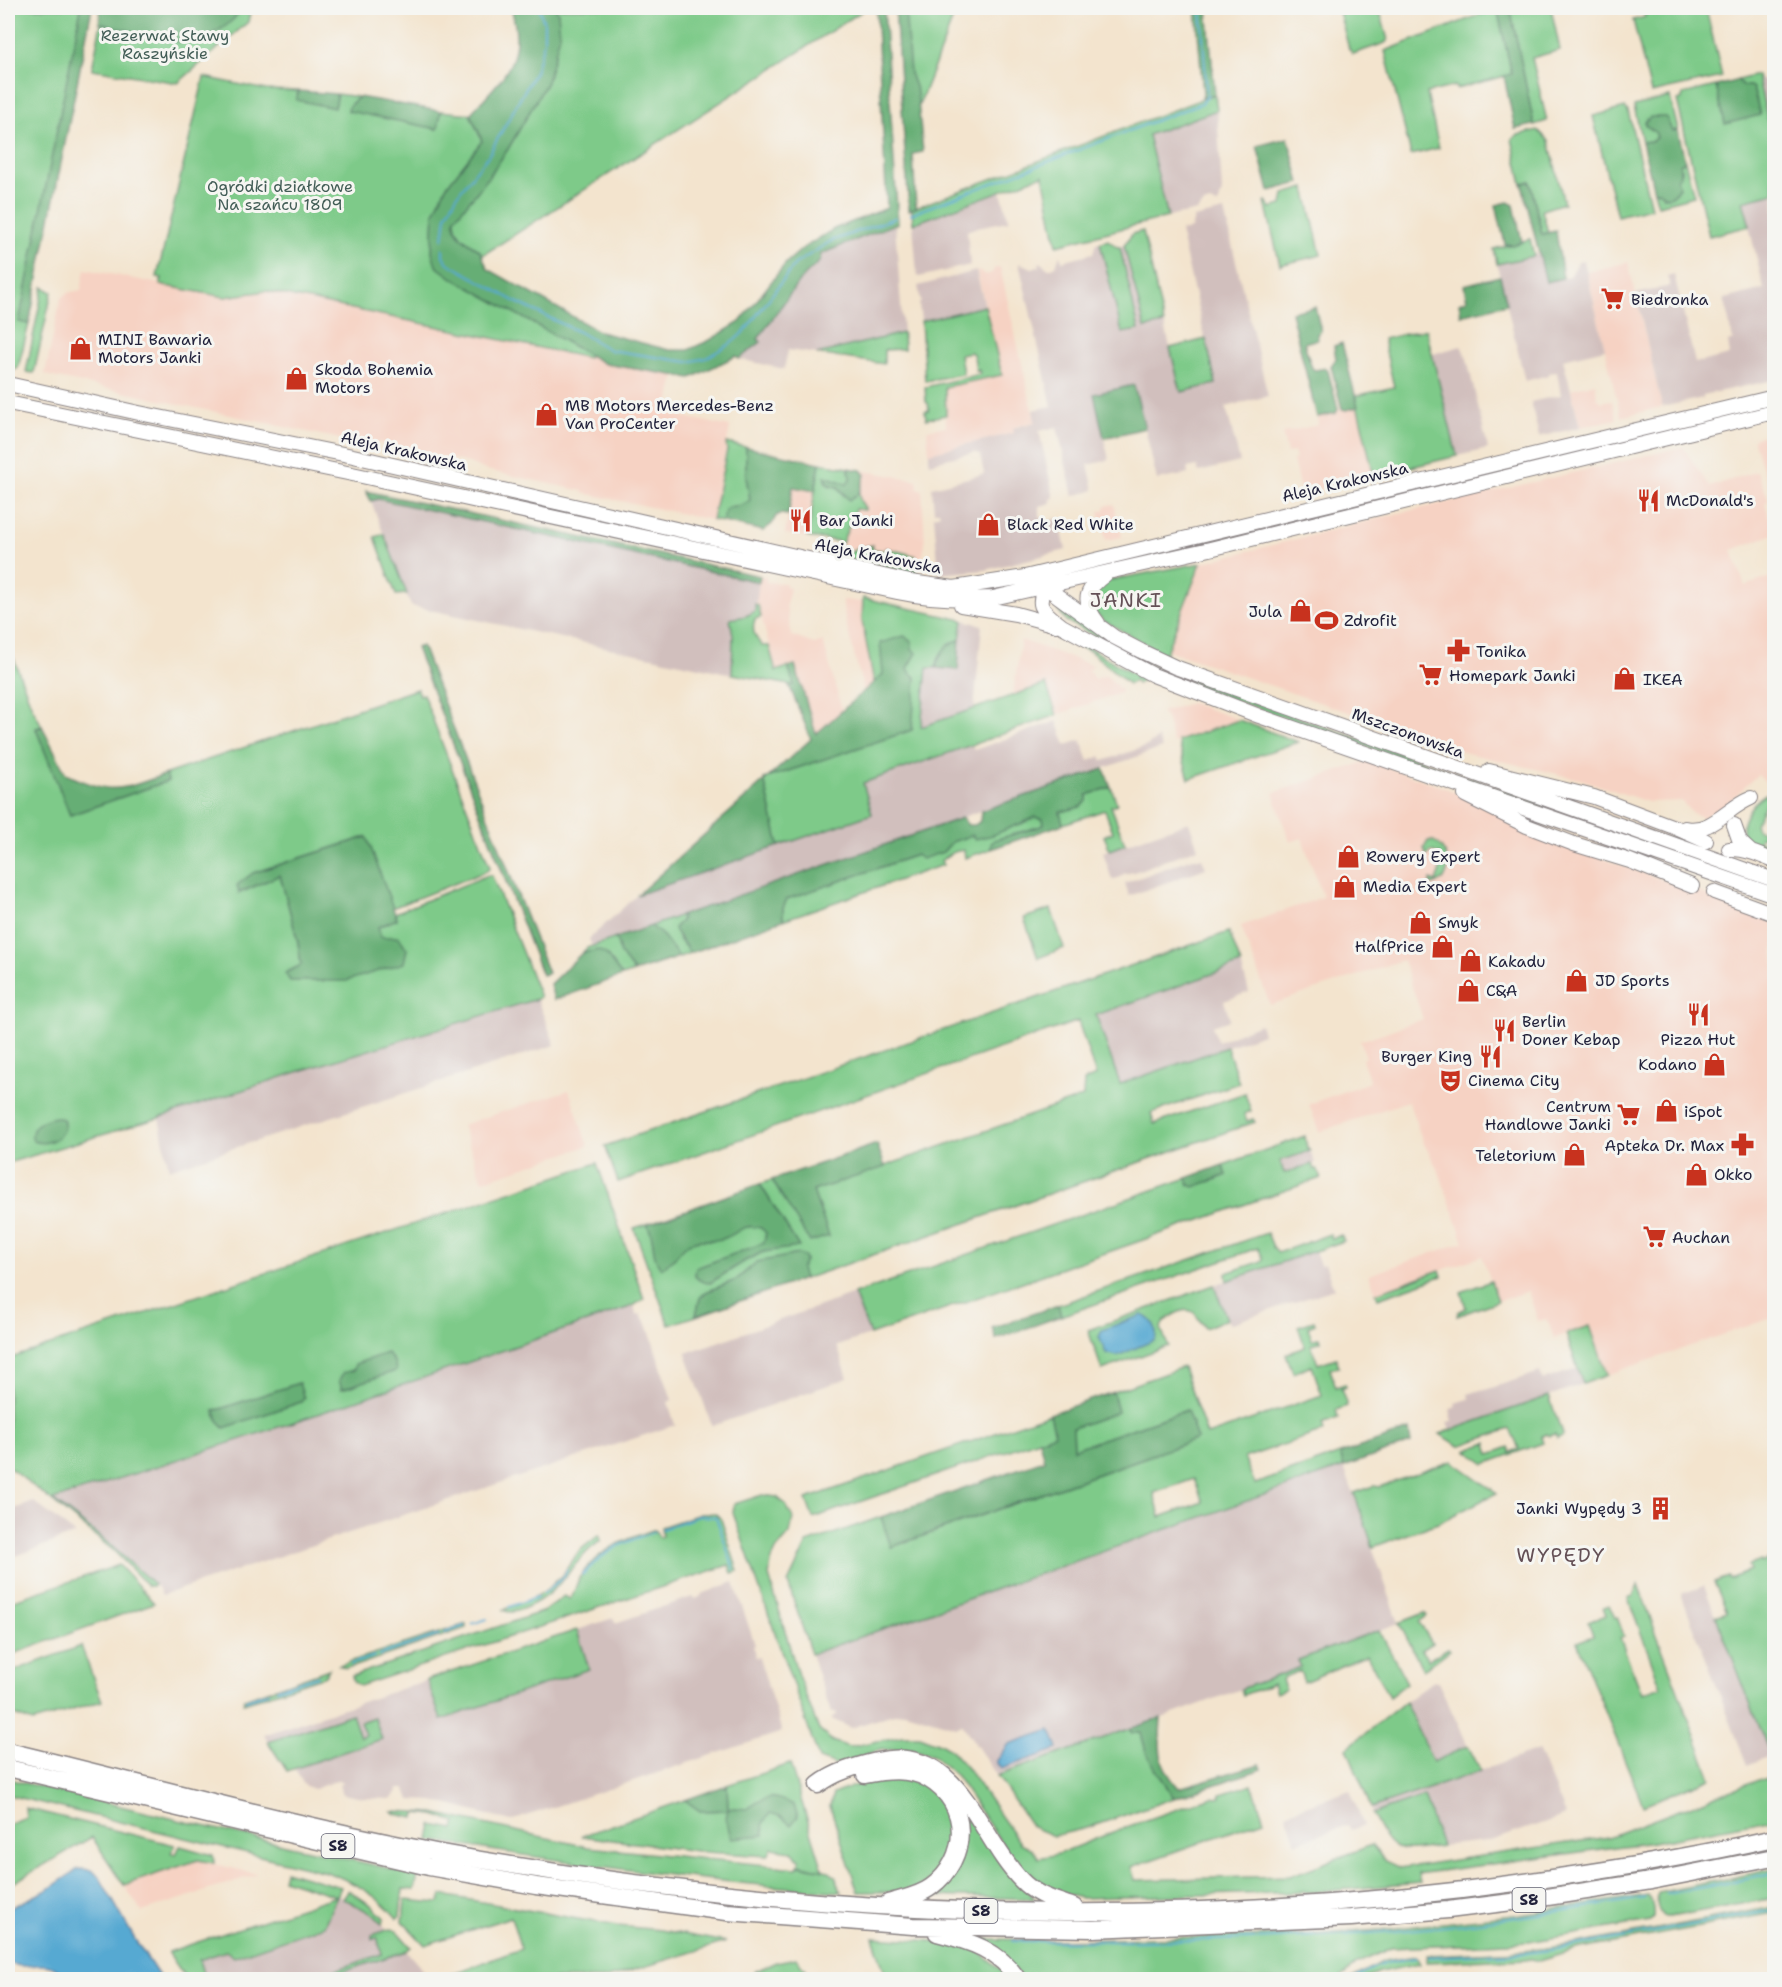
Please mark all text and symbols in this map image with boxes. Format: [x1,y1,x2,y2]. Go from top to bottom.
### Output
park label: Rezerwat Stawy Raszyńskie [101,25,229,64]
park label: Ogródki działkowe Na szańcu 1809 [207,176,353,215]
supermarket icon: Biedronka [1600,286,1626,312]
place label: Biedronka [1631,289,1709,310]
place label: MINI Bawaria Motors Janki [98,329,212,368]
shop icon: MINI Bawaria Motors Janki [67,335,93,361]
place label: Skoda Bohemia Motors [315,359,433,398]
shop icon: Skoda Bohemia Motors [284,365,310,391]
place label: MB Motors Mercedes-Benz Van ProCenter [565,395,774,434]
shop icon: MB Motors Mercedes-Benz Van ProCenter [534,401,560,427]
street label: Aleja Krakowska [339,426,469,476]
street label: Aleja Krakowska [1280,457,1410,507]
restaurant icon: McDonald's [1635,487,1661,513]
place label: McDonald's [1666,490,1754,511]
restaurant icon: Bar Janki [788,507,814,533]
place label: Bar Janki [819,510,894,531]
shop icon: Black Red White [976,511,1002,537]
place label: Black Red White [1007,514,1134,535]
street label: Aleja Krakowska [813,533,943,579]
district label: JANKI [1089,587,1163,613]
shop icon: Jula [1287,598,1313,624]
place label: Jula [1248,601,1282,622]
sports icon: Zdrofit [1313,607,1339,633]
place label: Zdrofit [1344,610,1397,631]
pharmacy icon: Tonika [1445,638,1471,664]
place label: Tonika [1476,641,1526,662]
supermarket icon: Homepark Janki [1418,662,1444,688]
place label: Homepark Janki [1449,665,1576,686]
shop icon: IKEA [1612,666,1638,692]
place label: IKEA [1643,669,1683,690]
street label: Mszczonowska [1349,703,1467,763]
shop icon: Rowery Expert [1335,843,1361,869]
place label: Rowery Expert [1366,846,1481,867]
shop icon: Media Expert [1332,873,1358,899]
place label: Media Expert [1363,876,1467,897]
shop icon: Smyk [1407,909,1433,935]
place label: Smyk [1438,912,1479,933]
shop icon: HalfPrice [1429,933,1455,959]
place label: HalfPrice [1355,936,1424,957]
shop icon: Kakadu [1457,948,1483,974]
place label: Kakadu [1488,951,1546,972]
shop icon: JD Sports [1564,967,1590,993]
place label: JD Sports [1595,970,1670,991]
shop icon: C&A [1455,977,1481,1003]
place label: C&A [1486,980,1517,1001]
restaurant icon: Pizza Hut [1685,1001,1711,1027]
place label: Berlin Doner Kebap [1522,1011,1621,1050]
restaurant icon: Berlin Doner Kebap [1491,1017,1517,1043]
place label: Pizza Hut [1661,1029,1735,1050]
restaurant icon: Burger King [1477,1043,1503,1069]
place label: Burger King [1381,1046,1472,1067]
shop icon: Kodano [1702,1051,1728,1077]
place label: Kodano [1638,1054,1697,1075]
theatre icon: Cinema City [1437,1067,1463,1093]
place label: Cinema City [1468,1070,1560,1091]
place label: Centrum Handlowe Janki [1485,1096,1611,1135]
shop icon: iSpot [1653,1098,1679,1124]
place label: iSpot [1684,1101,1723,1122]
supermarket icon: Centrum Handlowe Janki [1616,1102,1642,1128]
pharmacy icon: Apteka Dr. Max [1729,1132,1755,1158]
place label: Apteka Dr. Max [1605,1135,1724,1156]
shop icon: Teletorium [1561,1142,1587,1168]
place label: Teletorium [1475,1145,1556,1166]
shop icon: Okko [1683,1161,1709,1187]
place label: Okko [1714,1164,1752,1185]
supermarket icon: Auchan [1641,1224,1667,1250]
place label: Auchan [1672,1227,1730,1248]
building icon: Janki Wypędy 3 [1647,1495,1673,1521]
place label: Janki Wypędy 3 [1516,1498,1642,1519]
district label: WYPĘDY [1516,1542,1606,1568]
road number: S8 [322,1834,354,1858]
road number: S8 [1512,1888,1546,1912]
road number: S8 [964,1899,998,1923]

